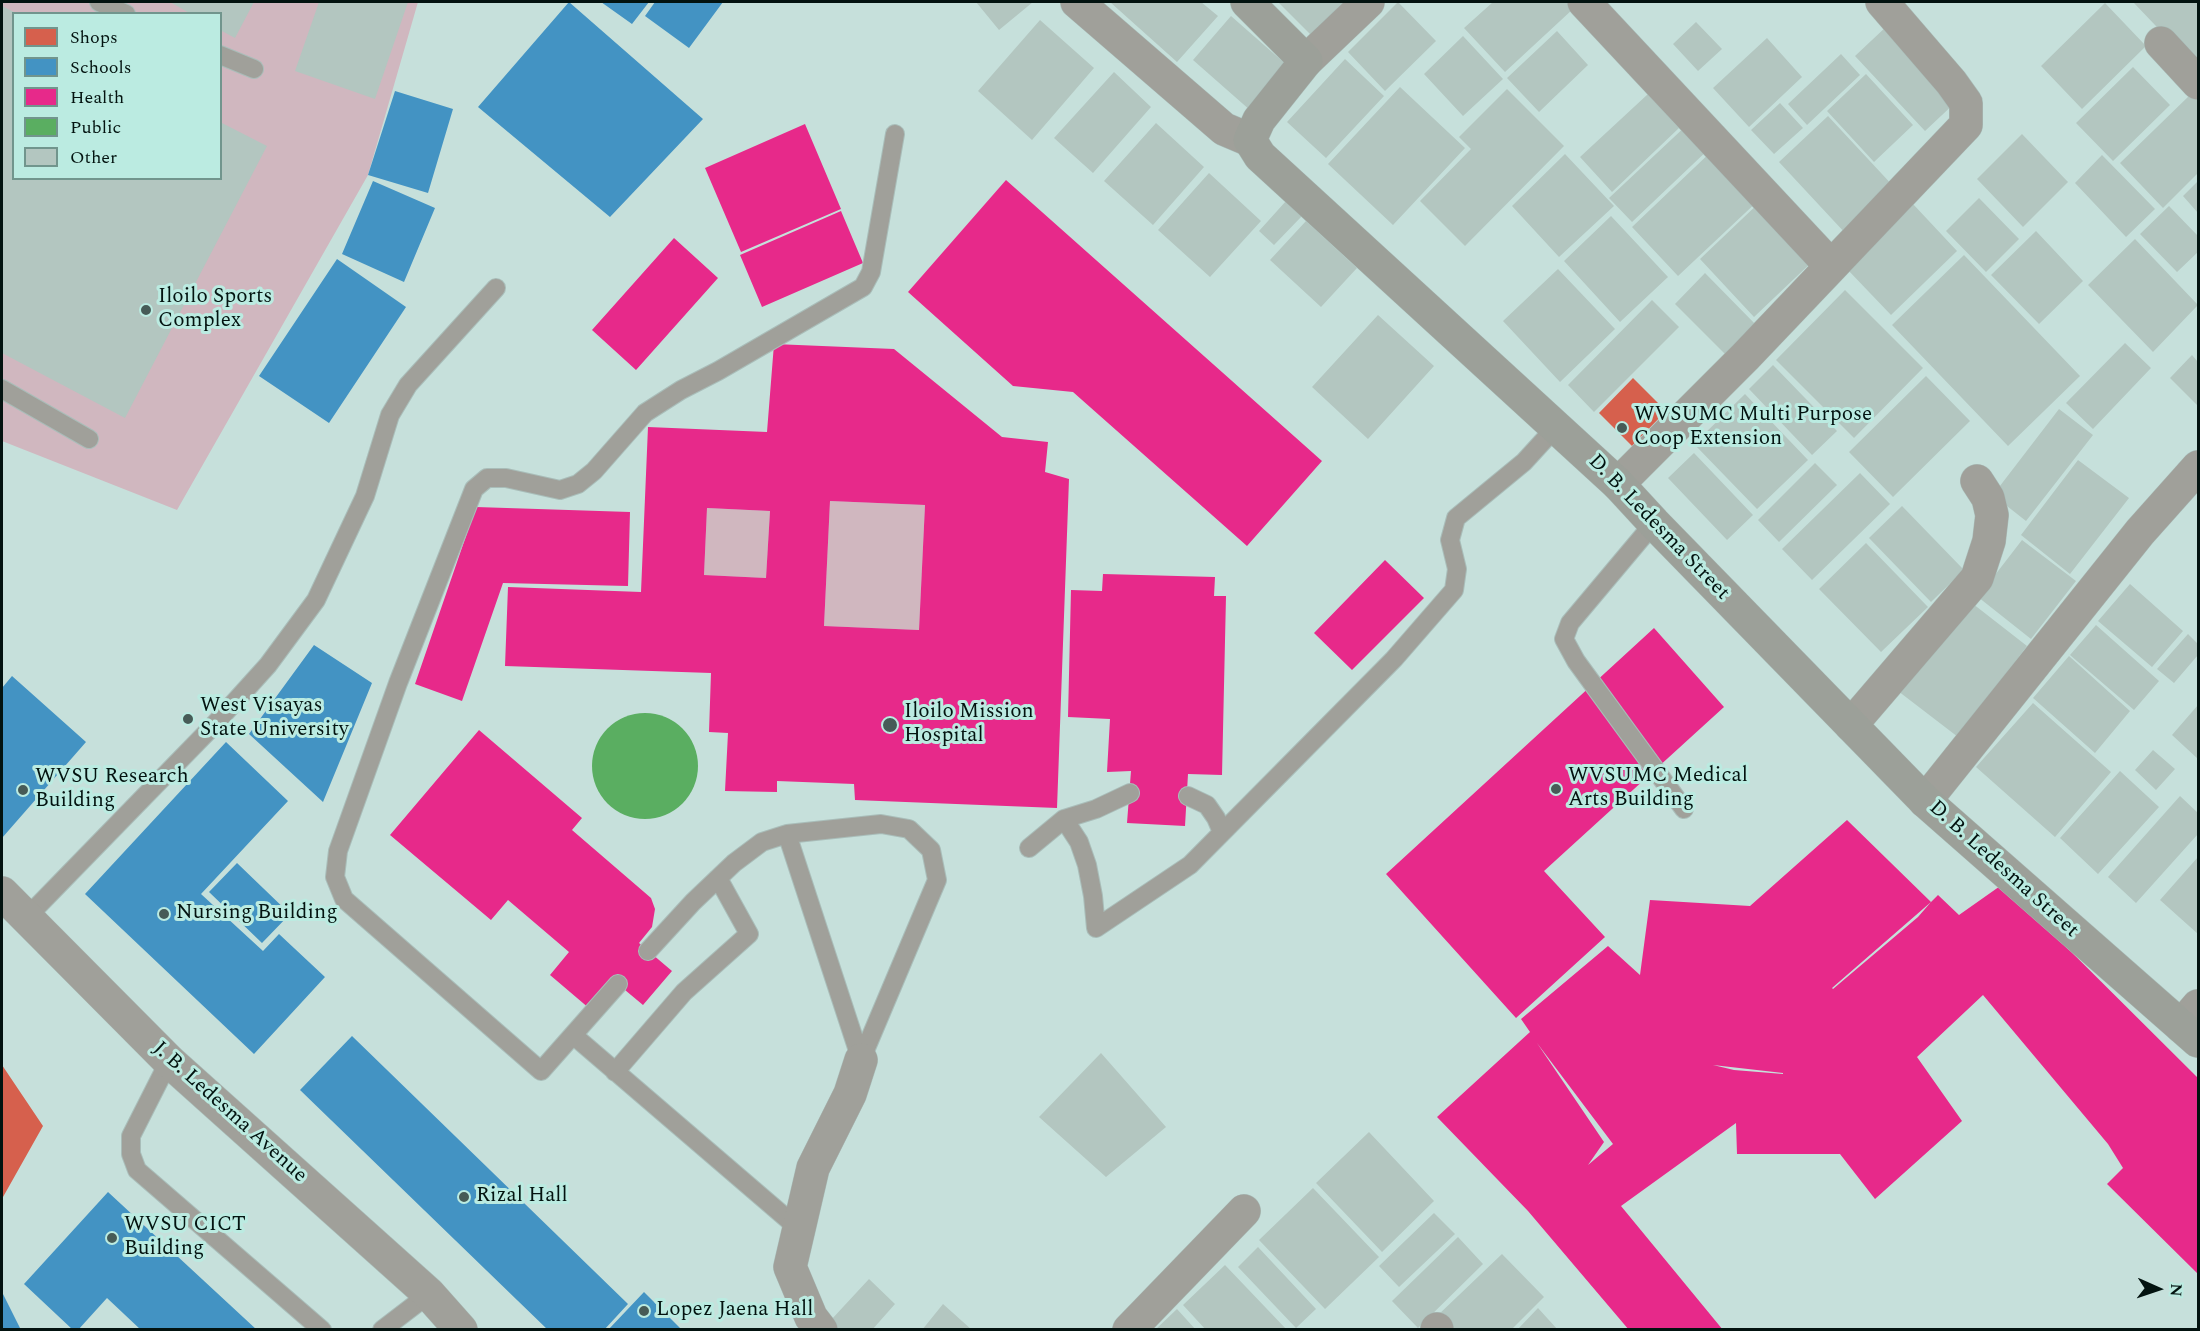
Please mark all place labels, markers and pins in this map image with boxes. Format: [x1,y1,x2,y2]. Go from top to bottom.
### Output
place label: Iloilo Sports Complex [158,285,272,335]
marker: Iloilo Sports Complex [139,303,153,317]
place label: WVSUMC Multi Purpose Coop Extension [1634,403,1872,453]
marker: WVSUMC Multi Purpose Coop Extension [1615,421,1629,435]
place label: West Visayas State University [200,694,349,744]
place label: Iloilo Mission Hospital [904,700,1034,750]
marker: West Visayas State University [181,712,195,726]
marker: Iloilo Mission Hospital [881,716,899,734]
place label: WVSUMC Medical Arts Building [1568,764,1748,814]
place label: WVSU Research Building [35,765,189,815]
marker: WVSUMC Medical Arts Building [1549,782,1563,796]
marker: WVSU Research Building [16,783,30,797]
place label: Nursing Building [176,901,338,927]
marker: Nursing Building [157,907,171,921]
place label: Rizal Hall [476,1184,568,1210]
marker: Rizal Hall [457,1190,471,1204]
place label: WVSU CICT Building [124,1213,246,1263]
marker: WVSU CICT Building [105,1231,119,1245]
place label: Lopez Jaena Hall [656,1298,813,1324]
marker: Lopez Jaena Hall [637,1304,651,1318]

